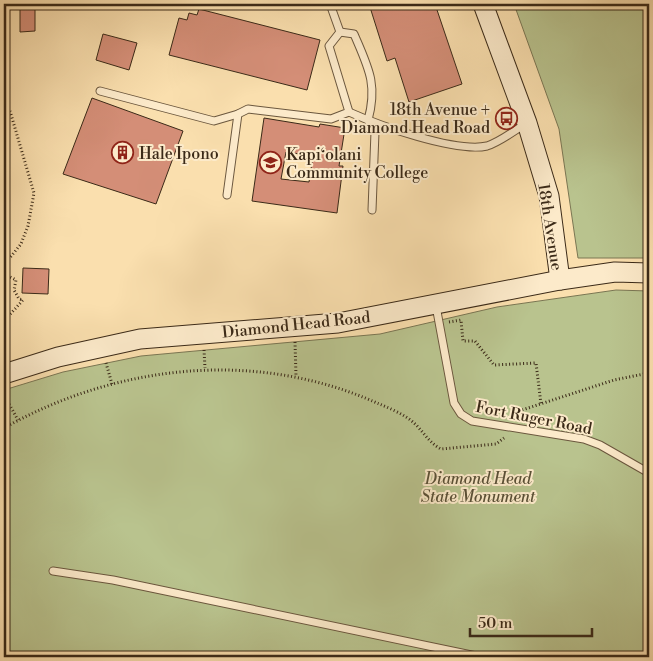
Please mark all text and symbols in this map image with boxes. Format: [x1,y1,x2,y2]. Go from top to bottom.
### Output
place label: 18th Avenue + Diamond Head Road [341,100,490,138]
bus stop icon: 18th Avenue + Diamond Head Road [494,106,518,130]
building icon: Hale Ipono [111,141,135,165]
place label: Hale Ipono [139,144,219,164]
place label: Kapi‘olani Community College [286,145,428,183]
school or university icon: Kapi‘olani Community College [258,151,282,175]
street label: 18th Avenue [533,182,567,272]
street label: Diamond Head Road [221,307,371,343]
street label: Fort Ruger Road [474,397,594,439]
park label: Diamond Head State Monument [421,469,536,507]
scale bar [470,606,593,638]
text: 50 m [478,614,512,633]

